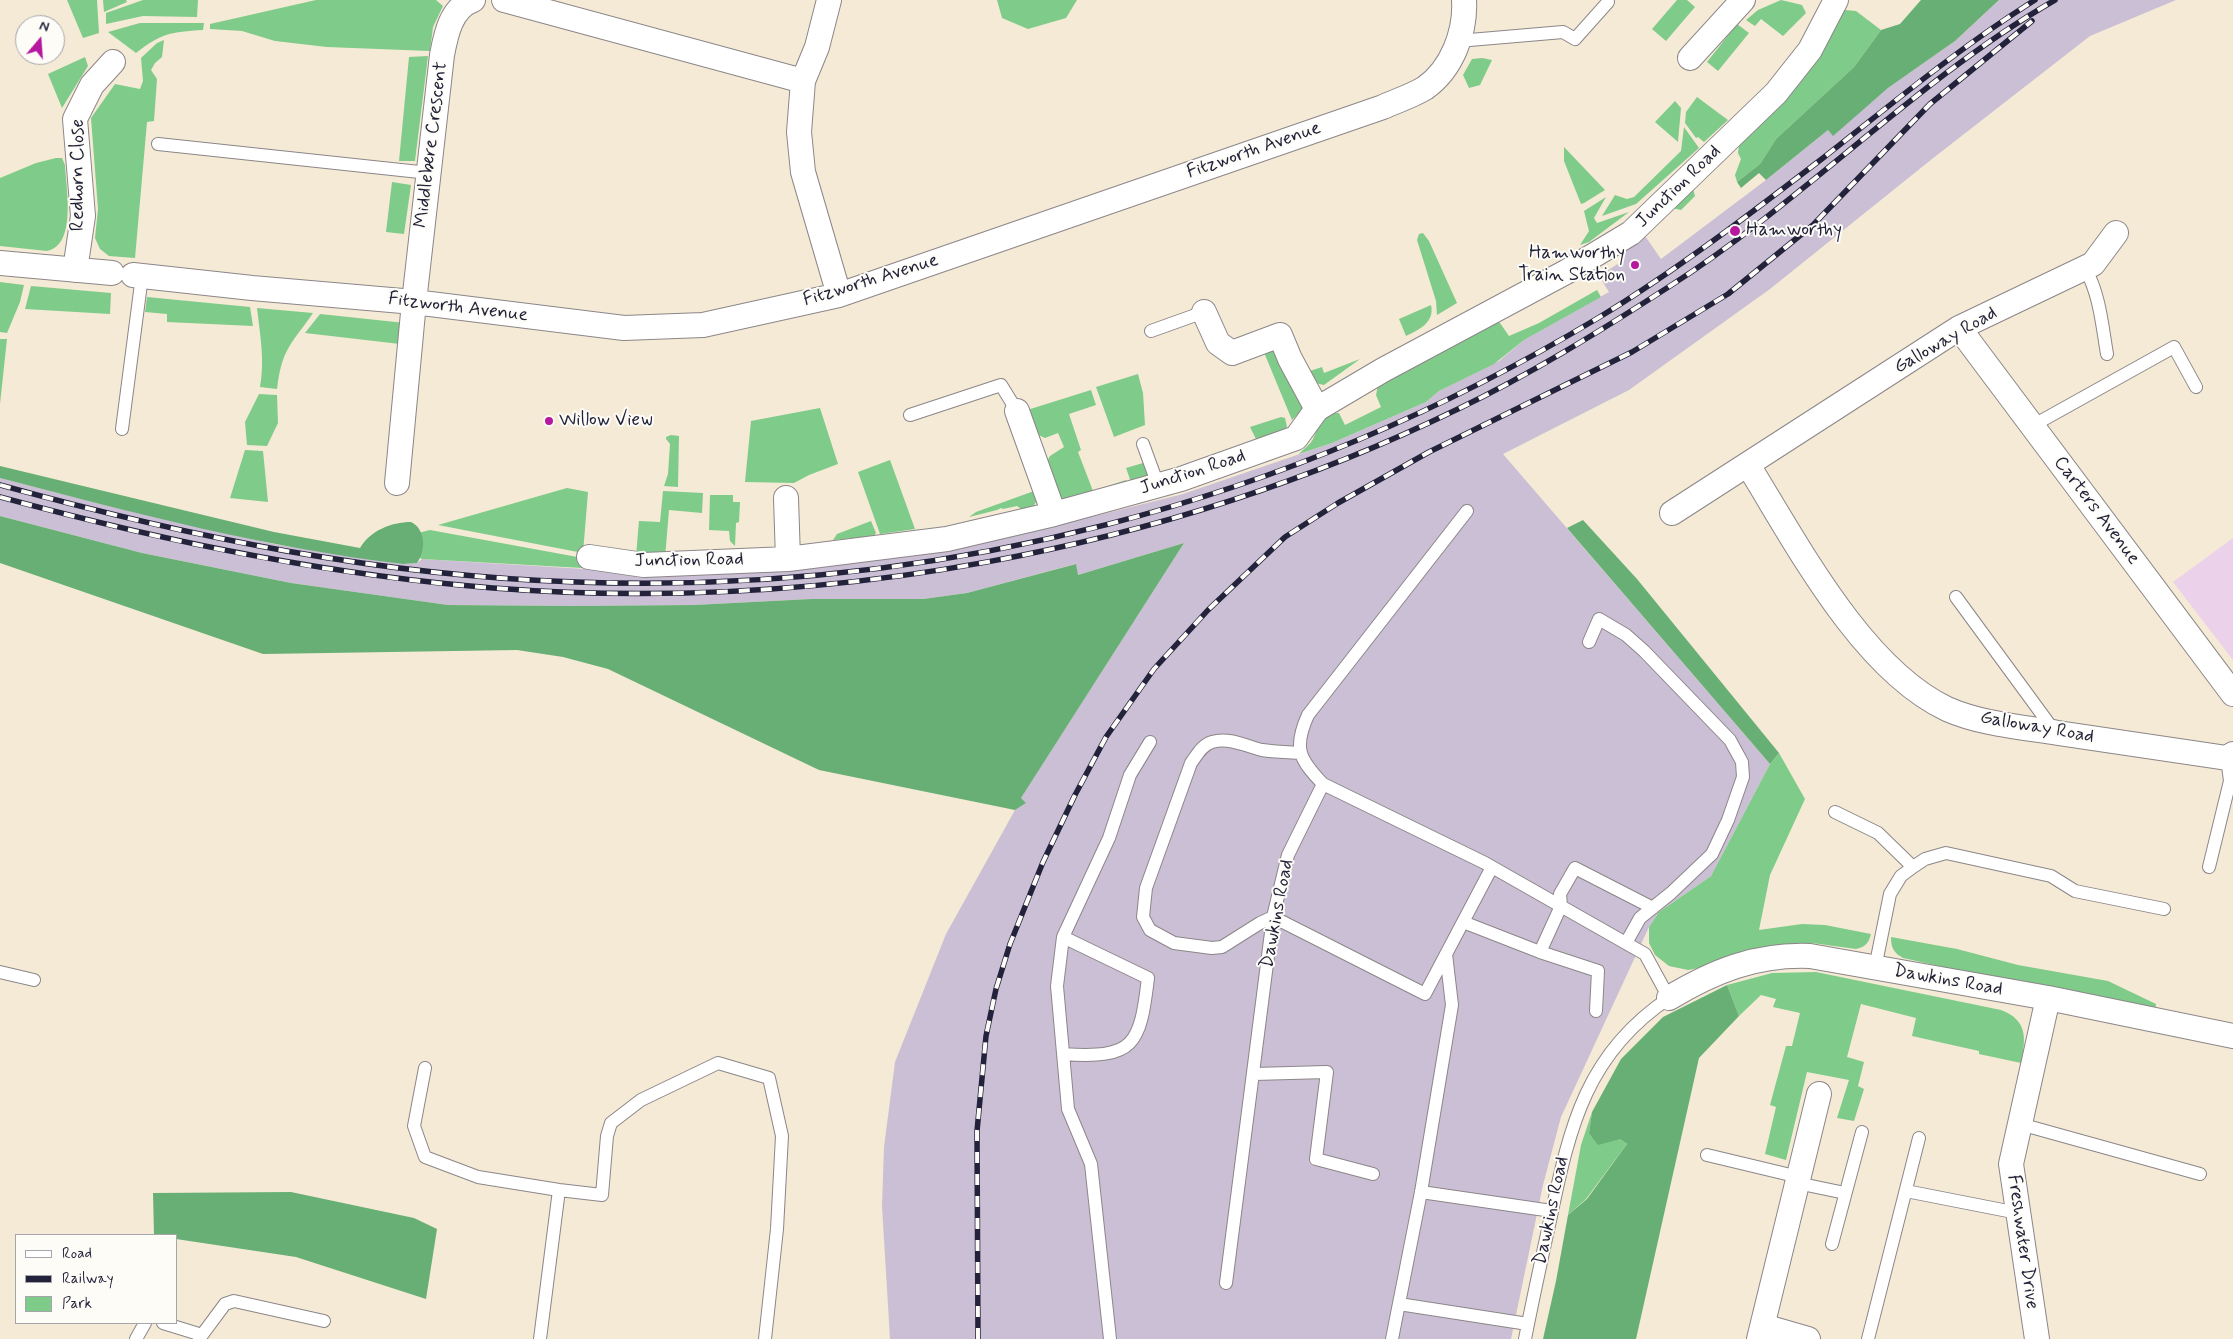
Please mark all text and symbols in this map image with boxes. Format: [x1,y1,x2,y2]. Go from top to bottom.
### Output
north arrow [15,15,65,65]
text: N [37,17,52,37]
street label: Middlebere Crescent [410,61,454,229]
street label: Fitzworth Avenue [1184,117,1324,185]
street label: Redhorn Close [68,119,90,231]
street label: Junction Road [1632,141,1726,233]
place label: Hamworthy [1746,220,1842,242]
marker: Hamworthy [1728,224,1742,238]
place label: Hamworthy Train Station [1518,243,1625,287]
street label: Fitzworth Avenue [801,250,941,312]
marker: Hamworthy Train Station [1629,259,1641,271]
street label: Fitzworth Avenue [387,288,529,328]
street label: Galloway Road [1890,302,2002,380]
place label: Willow View [559,410,653,432]
marker: Willow View [543,415,555,427]
street label: Junction Road [1137,445,1249,501]
street label: Carters Avenue [2048,452,2144,570]
street label: Junction Road [634,549,744,573]
street label: Galloway Road [1978,707,2096,749]
street label: Dawkins Road [1256,858,1300,970]
street label: Dawkins Road [1892,960,2004,1002]
street label: Dawkins Road [1529,1155,1575,1267]
street label: Freshwater Drive [2001,1173,2043,1311]
legend [15,1234,178,1324]
text: Road [62,1244,92,1264]
text: Railway [62,1269,114,1289]
text: Park [62,1294,92,1314]

